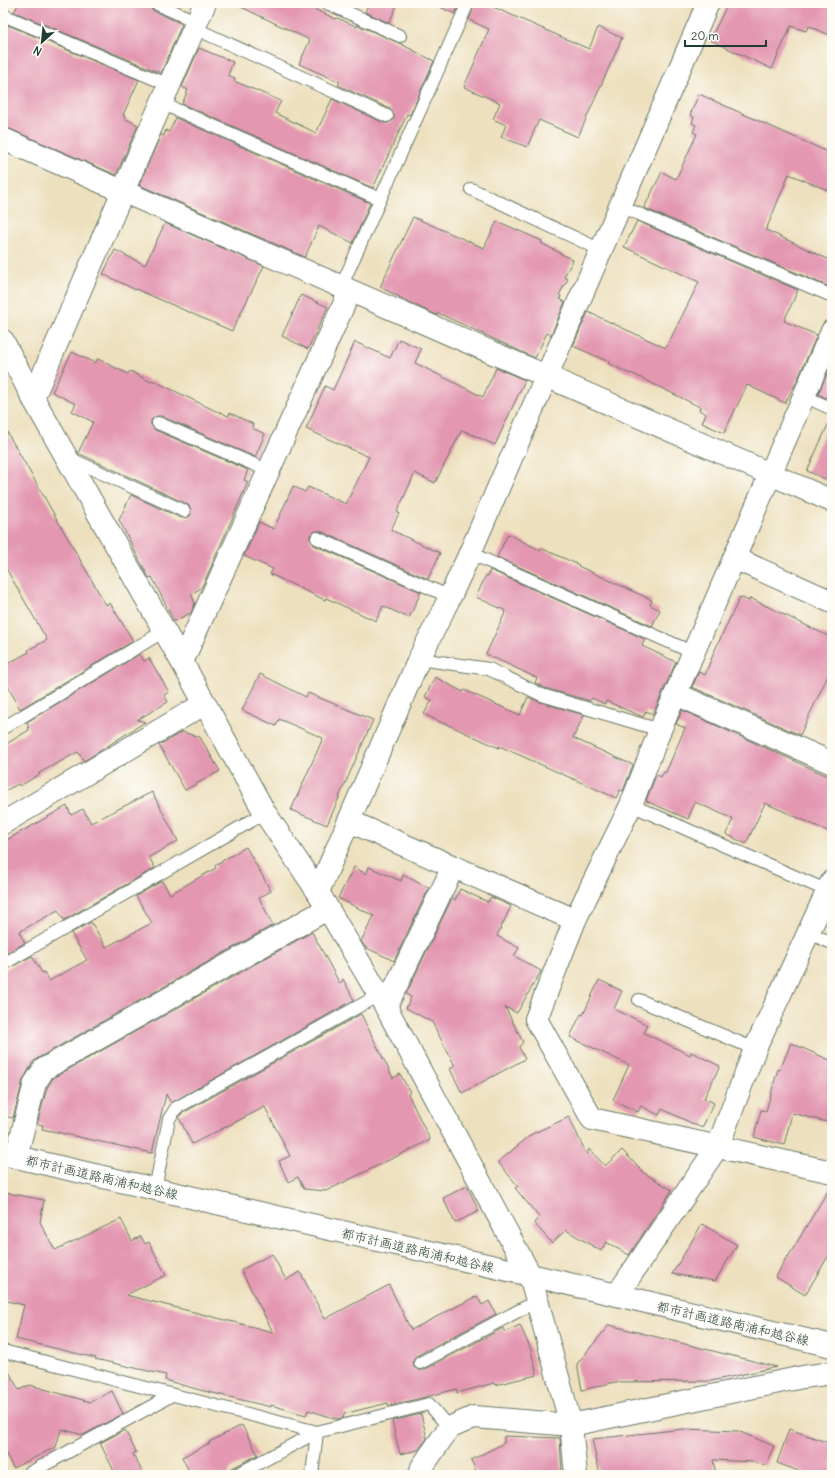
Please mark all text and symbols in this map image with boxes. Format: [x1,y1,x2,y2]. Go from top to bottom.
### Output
north arrow [22,22,62,62]
scale bar [685,22,766,48]
text: 20 m [691,28,719,43]
text: N [31,43,44,59]
street label: 都市計画道路南浦和越谷線 [24,1152,181,1204]
street label: 都市計画道路南浦和越谷線 [340,1225,497,1277]
street label: 都市計画道路南浦和越谷線 [655,1298,812,1350]

